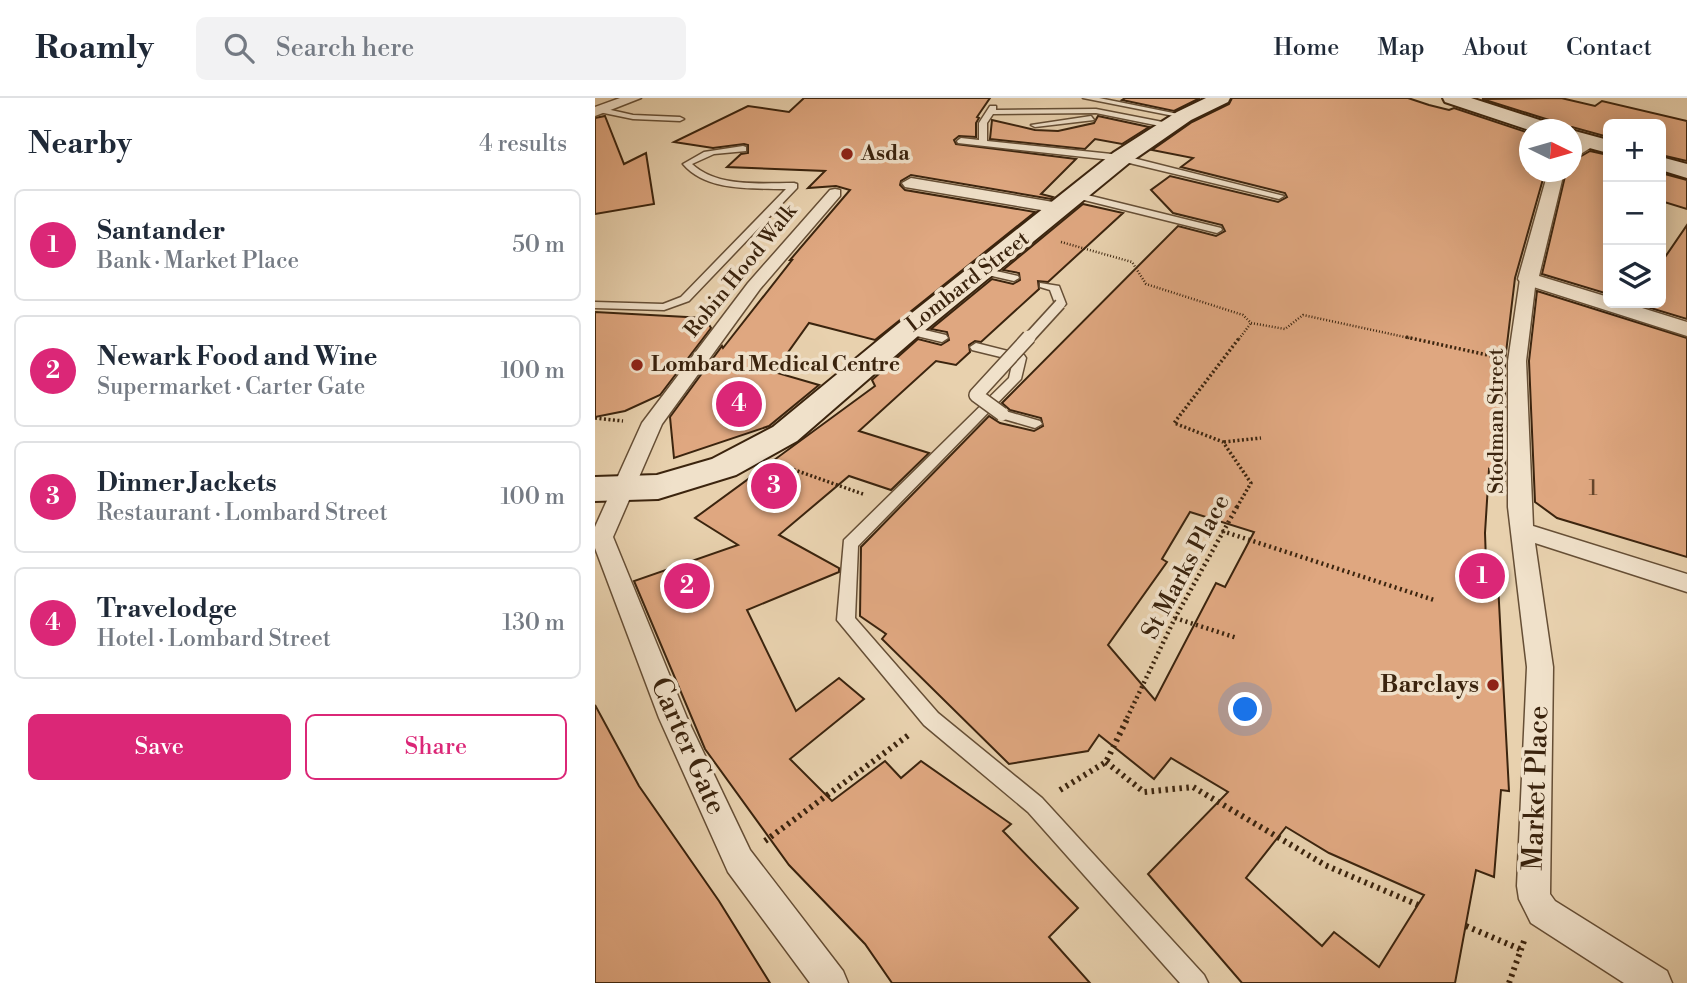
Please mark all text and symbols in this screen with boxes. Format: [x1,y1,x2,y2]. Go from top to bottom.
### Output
search box [196,17,686,80]
text: Roamly [35,28,154,69]
icon: search [220,29,258,67]
text: Search here [276,32,414,64]
text: Home [1274,33,1339,63]
text: Map [1377,33,1425,63]
text: About [1463,33,1528,63]
text: Contact [1566,33,1652,63]
north arrow [1519,119,1582,182]
map controls [1603,119,1666,308]
button: + [1603,119,1666,182]
text: Nearby [28,125,132,163]
text: 4 results [479,130,567,158]
place label: Asda [860,141,910,167]
marker: Asda [839,146,855,162]
button: − [1603,182,1666,245]
street label: Robin Hood Walk [679,198,803,343]
text: Santander [97,215,225,247]
street label: Lombard Street [901,226,1035,338]
text: 1 [47,231,59,259]
text: 50 m [512,231,565,259]
button: layers [1603,245,1666,308]
text: Bank · Market Place [97,247,299,275]
text: Newark Food and Wine [97,341,378,373]
street label: Stodman Street [1484,348,1510,494]
place label: Lombard Medical Centre [651,352,900,378]
text: 2 [46,357,60,385]
text: 100 m [500,357,565,385]
marker: Lombard Medical Centre [629,357,645,373]
text: Supermarket · Carter Gate [97,373,365,401]
pin: 4 [716,378,762,430]
pin: 3 [751,460,797,512]
text: Dinner Jackets [97,467,277,499]
house number: 1 [1588,476,1598,502]
text: 3 [46,483,60,511]
text: 100 m [500,483,565,511]
street label: St Marks Place [1135,490,1237,644]
text: Restaurant · Lombard Street [97,499,388,527]
pin: 1 [1459,550,1505,602]
pin: 2 [664,560,710,612]
text: Travelodge [97,593,237,625]
text: 4 [45,609,61,637]
text: 130 m [502,609,565,637]
text: Hotel · Lombard Street [97,625,331,653]
place label: Barclays [1380,670,1479,700]
street label: Carter Gate [642,672,734,820]
marker: Barclays [1485,677,1501,693]
your location [1228,692,1262,726]
street label: Market Place [1516,705,1556,871]
button: Save [28,714,291,780]
button: Share [305,714,567,780]

